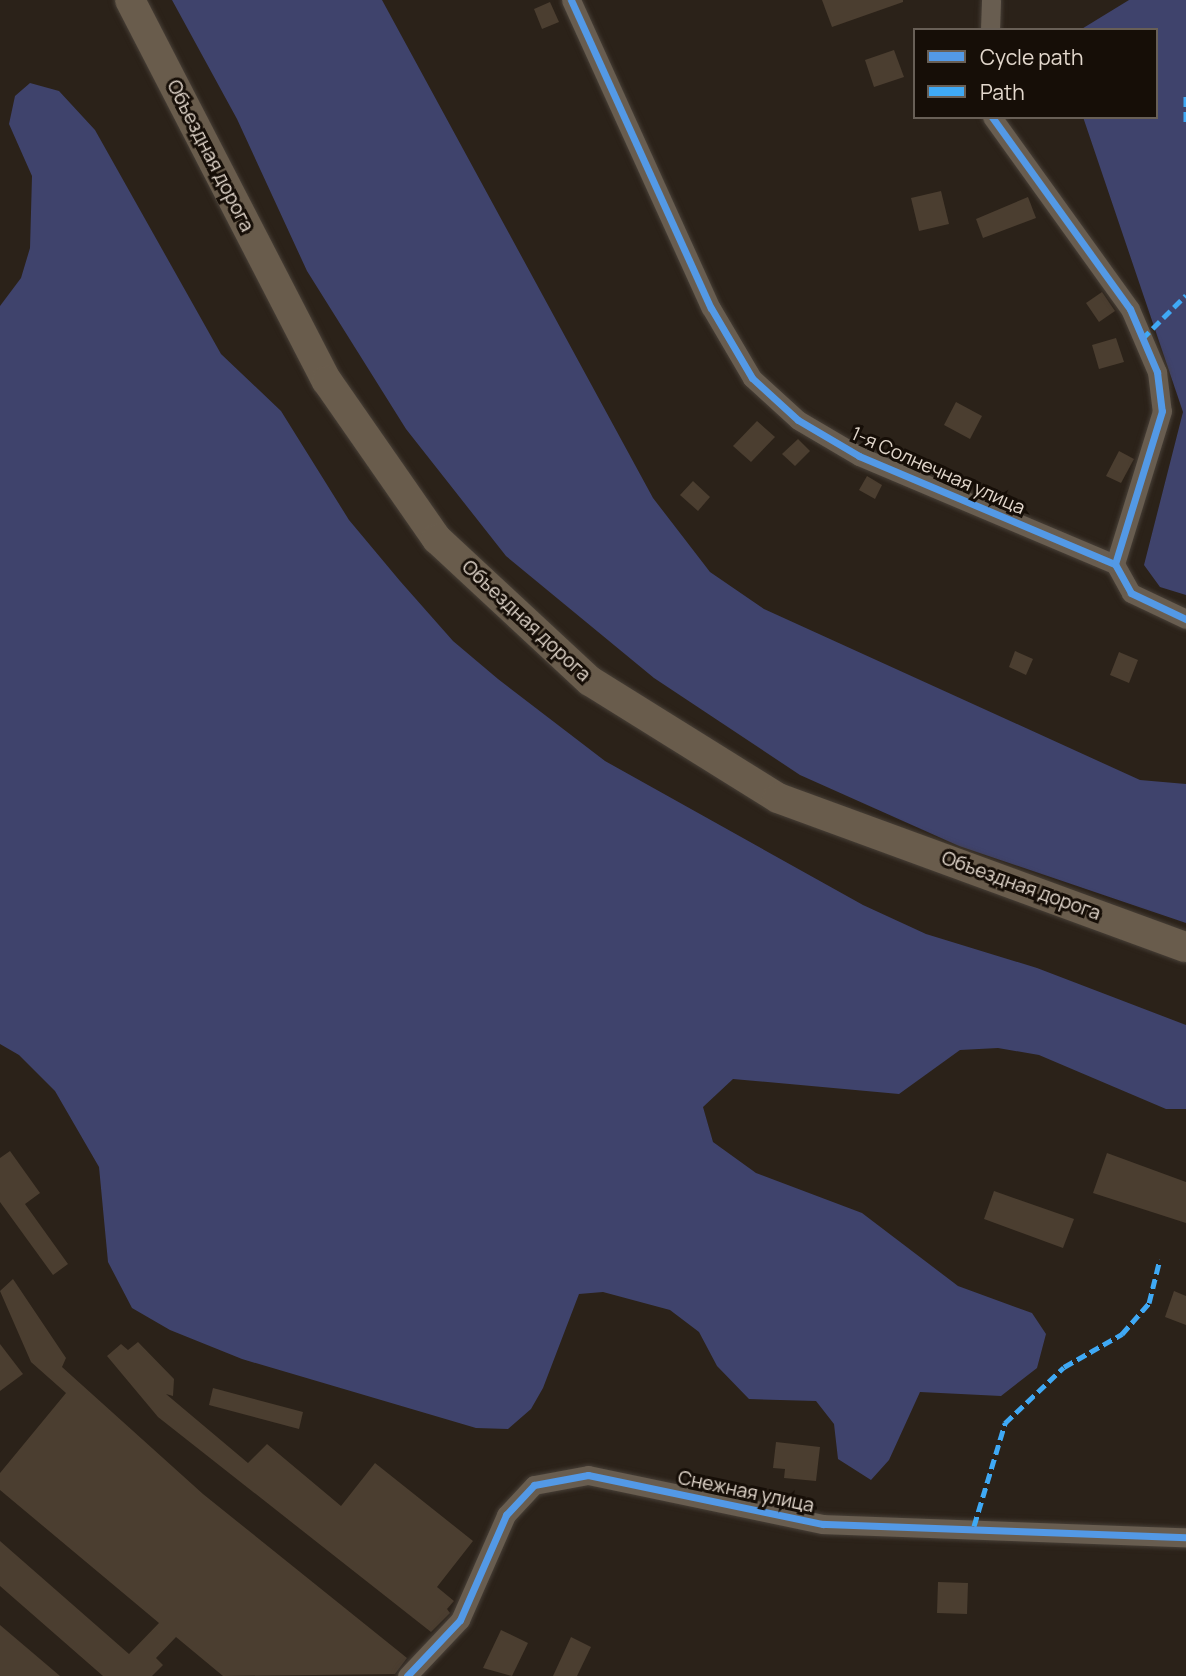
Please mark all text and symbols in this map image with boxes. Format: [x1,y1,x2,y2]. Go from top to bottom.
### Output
legend [913,28,1158,119]
text: Cycle path [980,43,1083,71]
street label: Объездная дорога [162,76,258,236]
text: Path [980,78,1025,106]
street label: 1-я Солнечная улица [848,422,1028,520]
street label: Объездная дорога [457,556,595,686]
street label: Объездная дорога [938,847,1104,925]
street label: Снежная улица [676,1466,816,1518]

